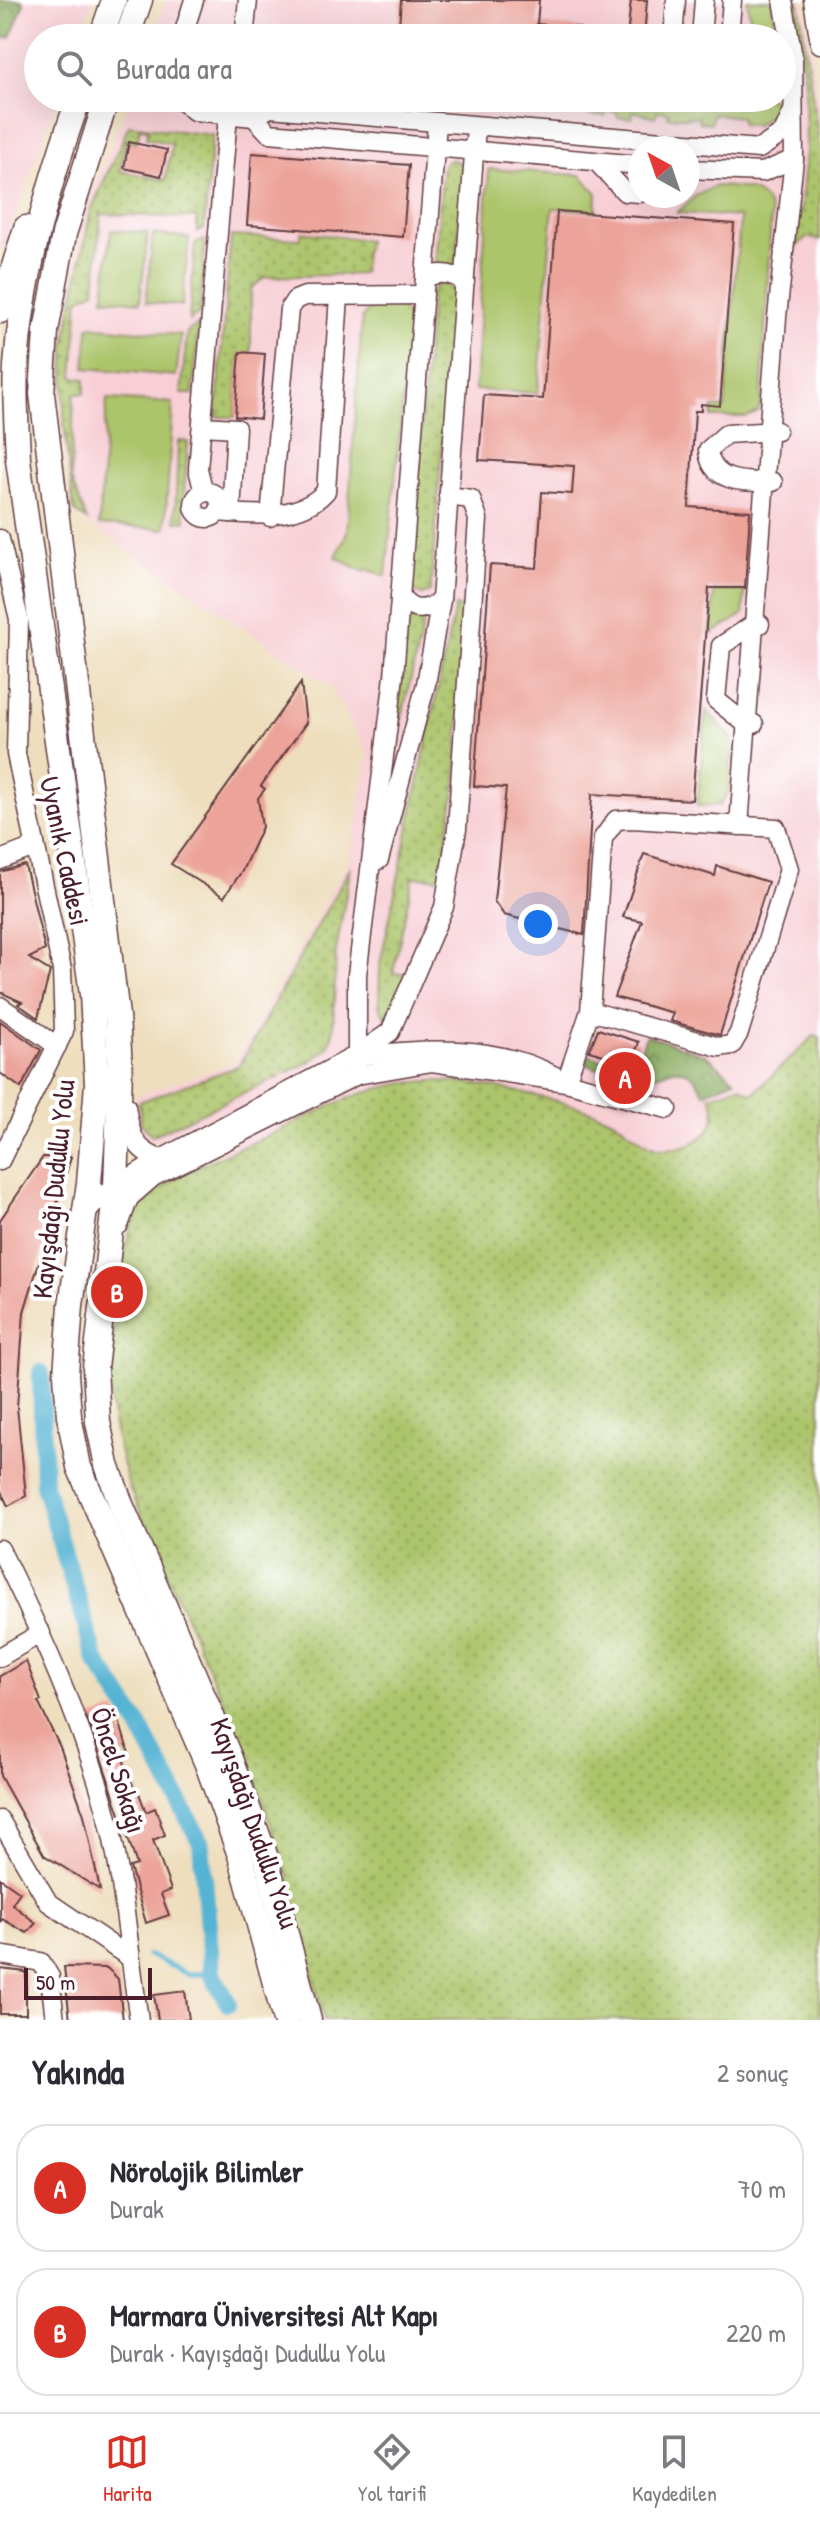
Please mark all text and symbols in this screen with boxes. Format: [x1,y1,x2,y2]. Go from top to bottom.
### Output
search box [24,24,796,112]
icon: search [52,46,96,90]
text: Burada ara [116,48,232,88]
north arrow [628,136,700,208]
street label: Uyanık Caddesi [31,773,99,929]
your location [518,904,558,944]
pin: A [599,1048,651,1108]
street label: Kayışdağı Dudullu Yolu [23,1078,83,1300]
pin: B [91,1262,143,1322]
street label: Öncel Sokağı [82,1702,156,1838]
street label: Kayışdağı Dudullu Yolu [201,1713,309,1933]
scale bar [24,1964,152,2000]
text: 50 m [36,1967,75,1997]
text: Yakında [32,2049,124,2095]
text: 2 sonuç [717,2055,788,2090]
text: Nörolojik Bilimler [110,2151,303,2191]
text: A [54,2171,66,2206]
text: 70 m [738,2171,786,2206]
text: Durak [110,2191,164,2226]
text: Marmara Üniversitesi Alt Kapı [110,2295,438,2335]
text: B [53,2315,67,2350]
text: 220 m [726,2315,786,2350]
text: Durak · Kayışdağı Dudullu Yolu [110,2335,385,2370]
tab: Harita [103,2430,152,2508]
tab: Yol tarifi [358,2430,426,2508]
tab: Kaydedilen [632,2430,717,2508]

